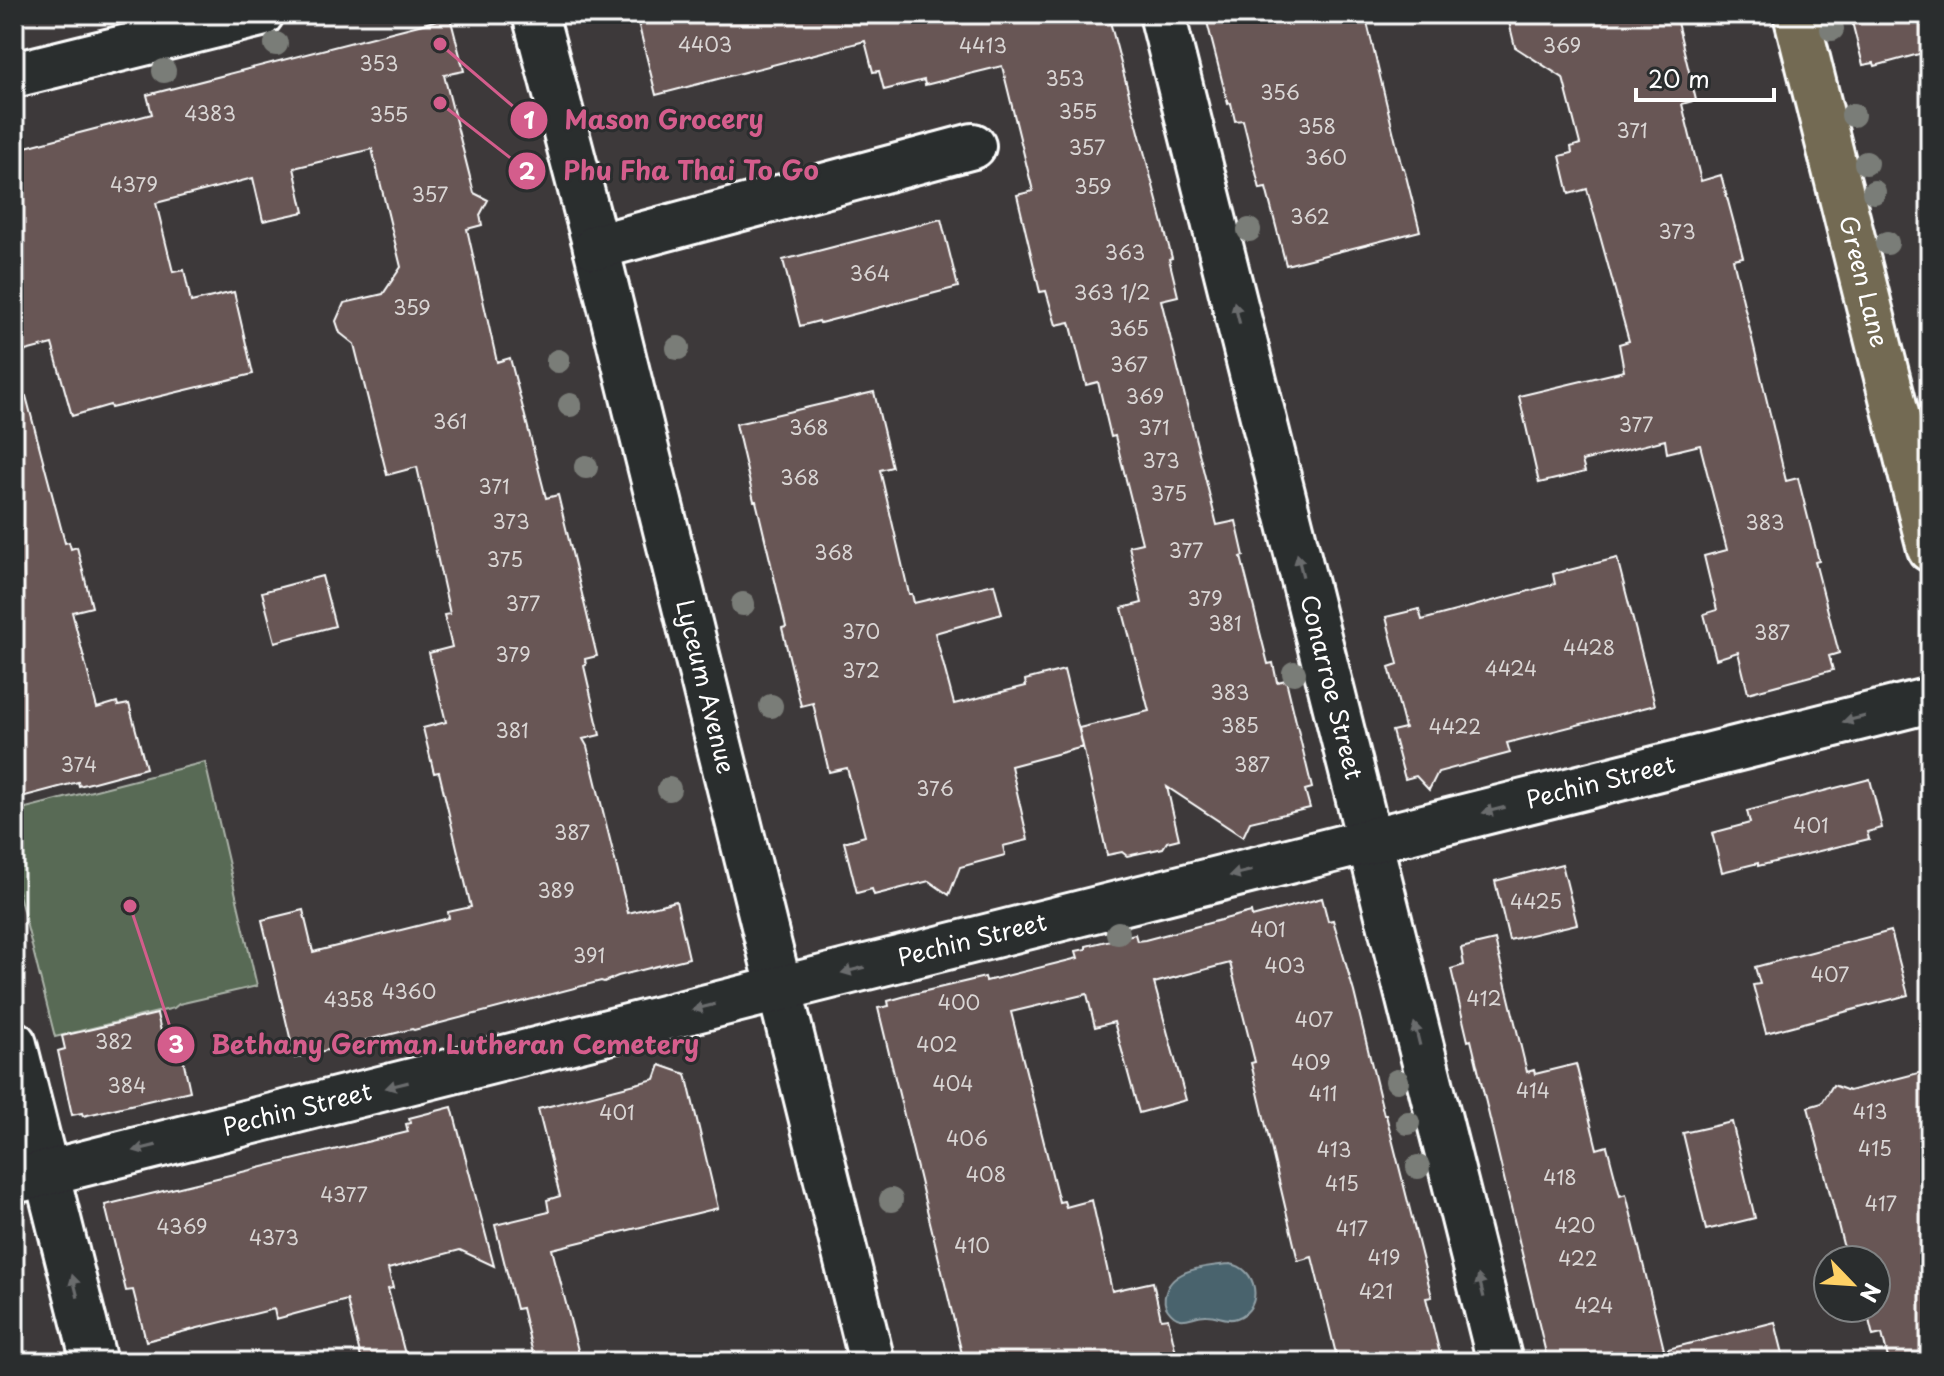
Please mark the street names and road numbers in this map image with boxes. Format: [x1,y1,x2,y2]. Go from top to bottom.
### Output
street label: Green Lane [1831,212,1899,351]
street label: Conarroe Street [1292,590,1373,783]
street label: Lyceum Avenue [668,596,746,777]
street label: Pechin Street [1522,745,1679,817]
street label: Pechin Street [893,902,1050,975]
street label: Pechin Street [218,1072,375,1144]

